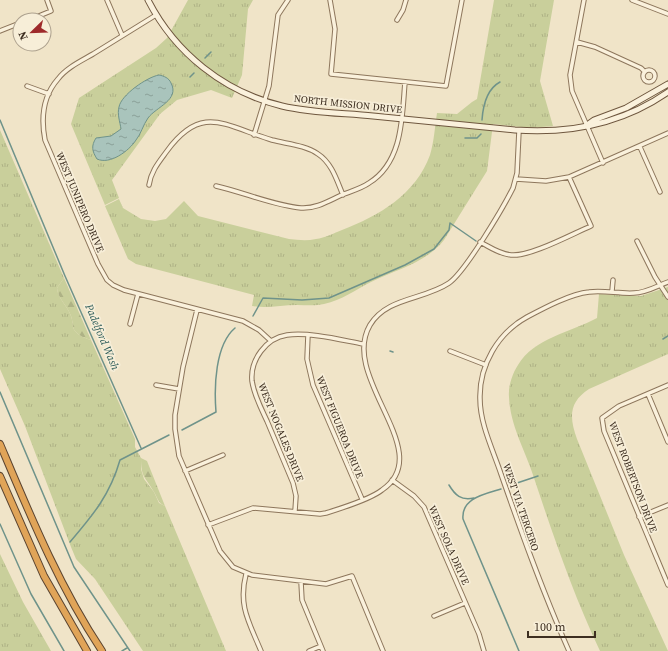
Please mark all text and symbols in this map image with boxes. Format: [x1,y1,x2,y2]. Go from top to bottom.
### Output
north arrow [12,12,52,52]
text: N [15,29,32,42]
street label: NORTH MISSION DRIVE [293,92,403,116]
street label: WEST JUNIPERO DRIVE [53,150,107,254]
water label: Padelford Wash [81,301,123,372]
street label: WEST FIGUEROA DRIVE [313,374,367,480]
street label: WEST NOGALES DRIVE [255,381,307,483]
street label: WEST ROBERTSON DRIVE [606,420,660,534]
street label: WEST VIA TERCERO [500,461,542,553]
street label: WEST SOLA DRIVE [426,503,472,587]
scale bar [528,613,595,639]
text: 100 m [534,619,566,635]

